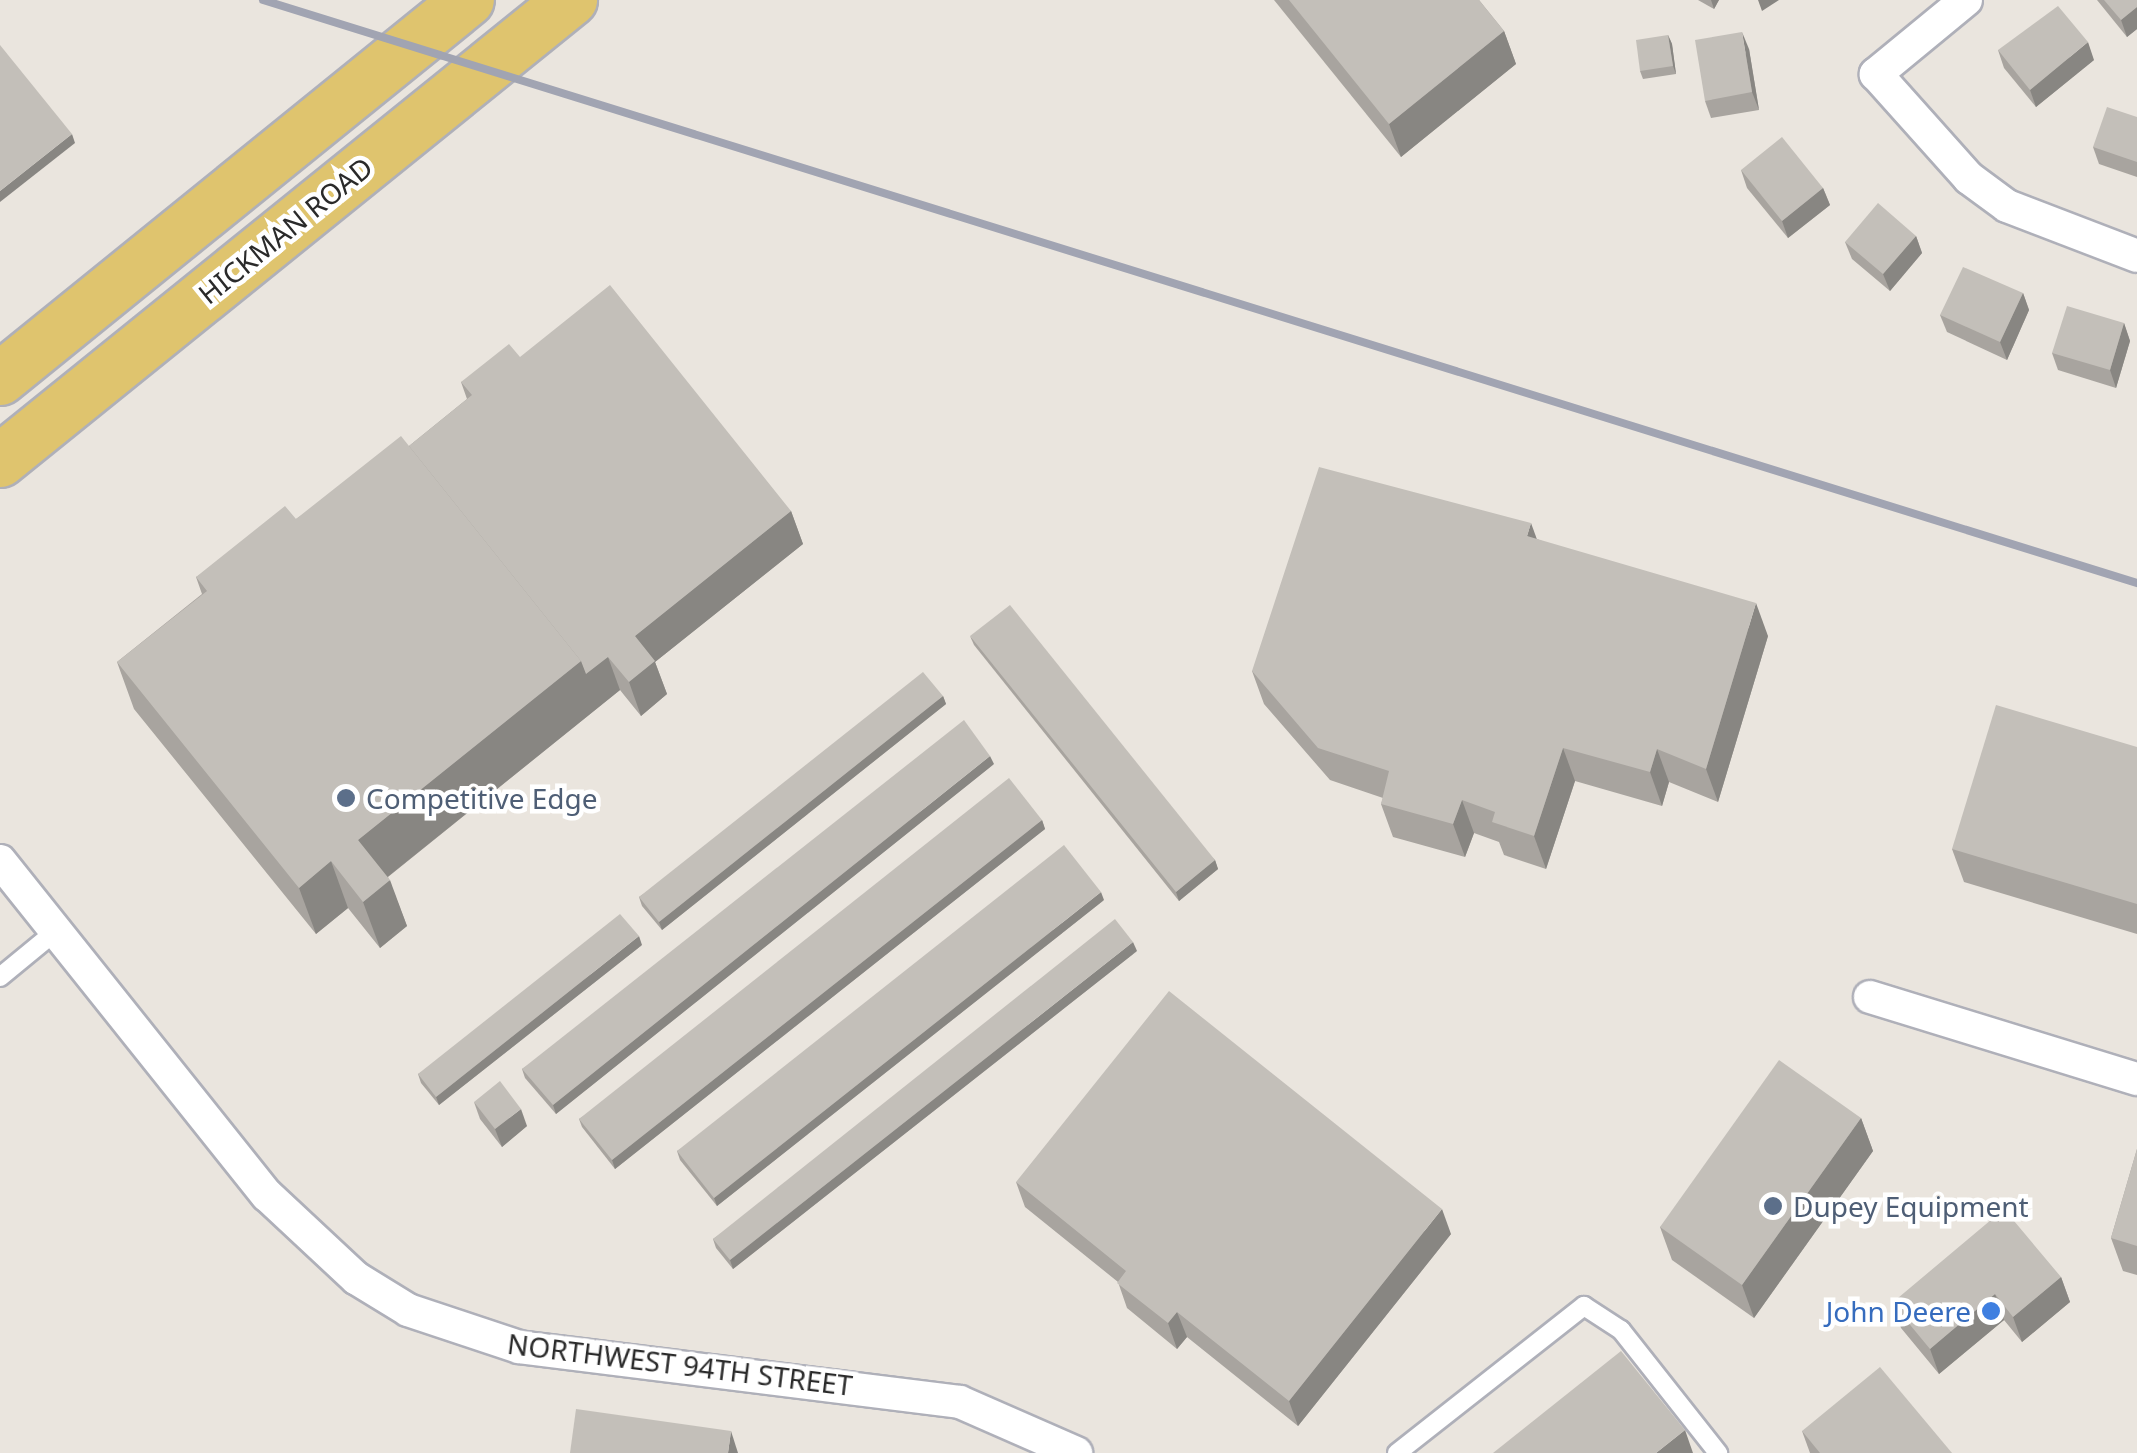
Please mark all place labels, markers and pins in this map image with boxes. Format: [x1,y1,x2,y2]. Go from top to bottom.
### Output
place label: Competitive Edge [366,781,598,815]
marker: Competitive Edge [335,787,357,809]
place label: Dupey Equipment [1793,1189,2029,1223]
marker: Dupey Equipment [1762,1195,1784,1217]
place label: John Deere [1826,1294,1971,1328]
marker: John Deere [1980,1300,2002,1322]

